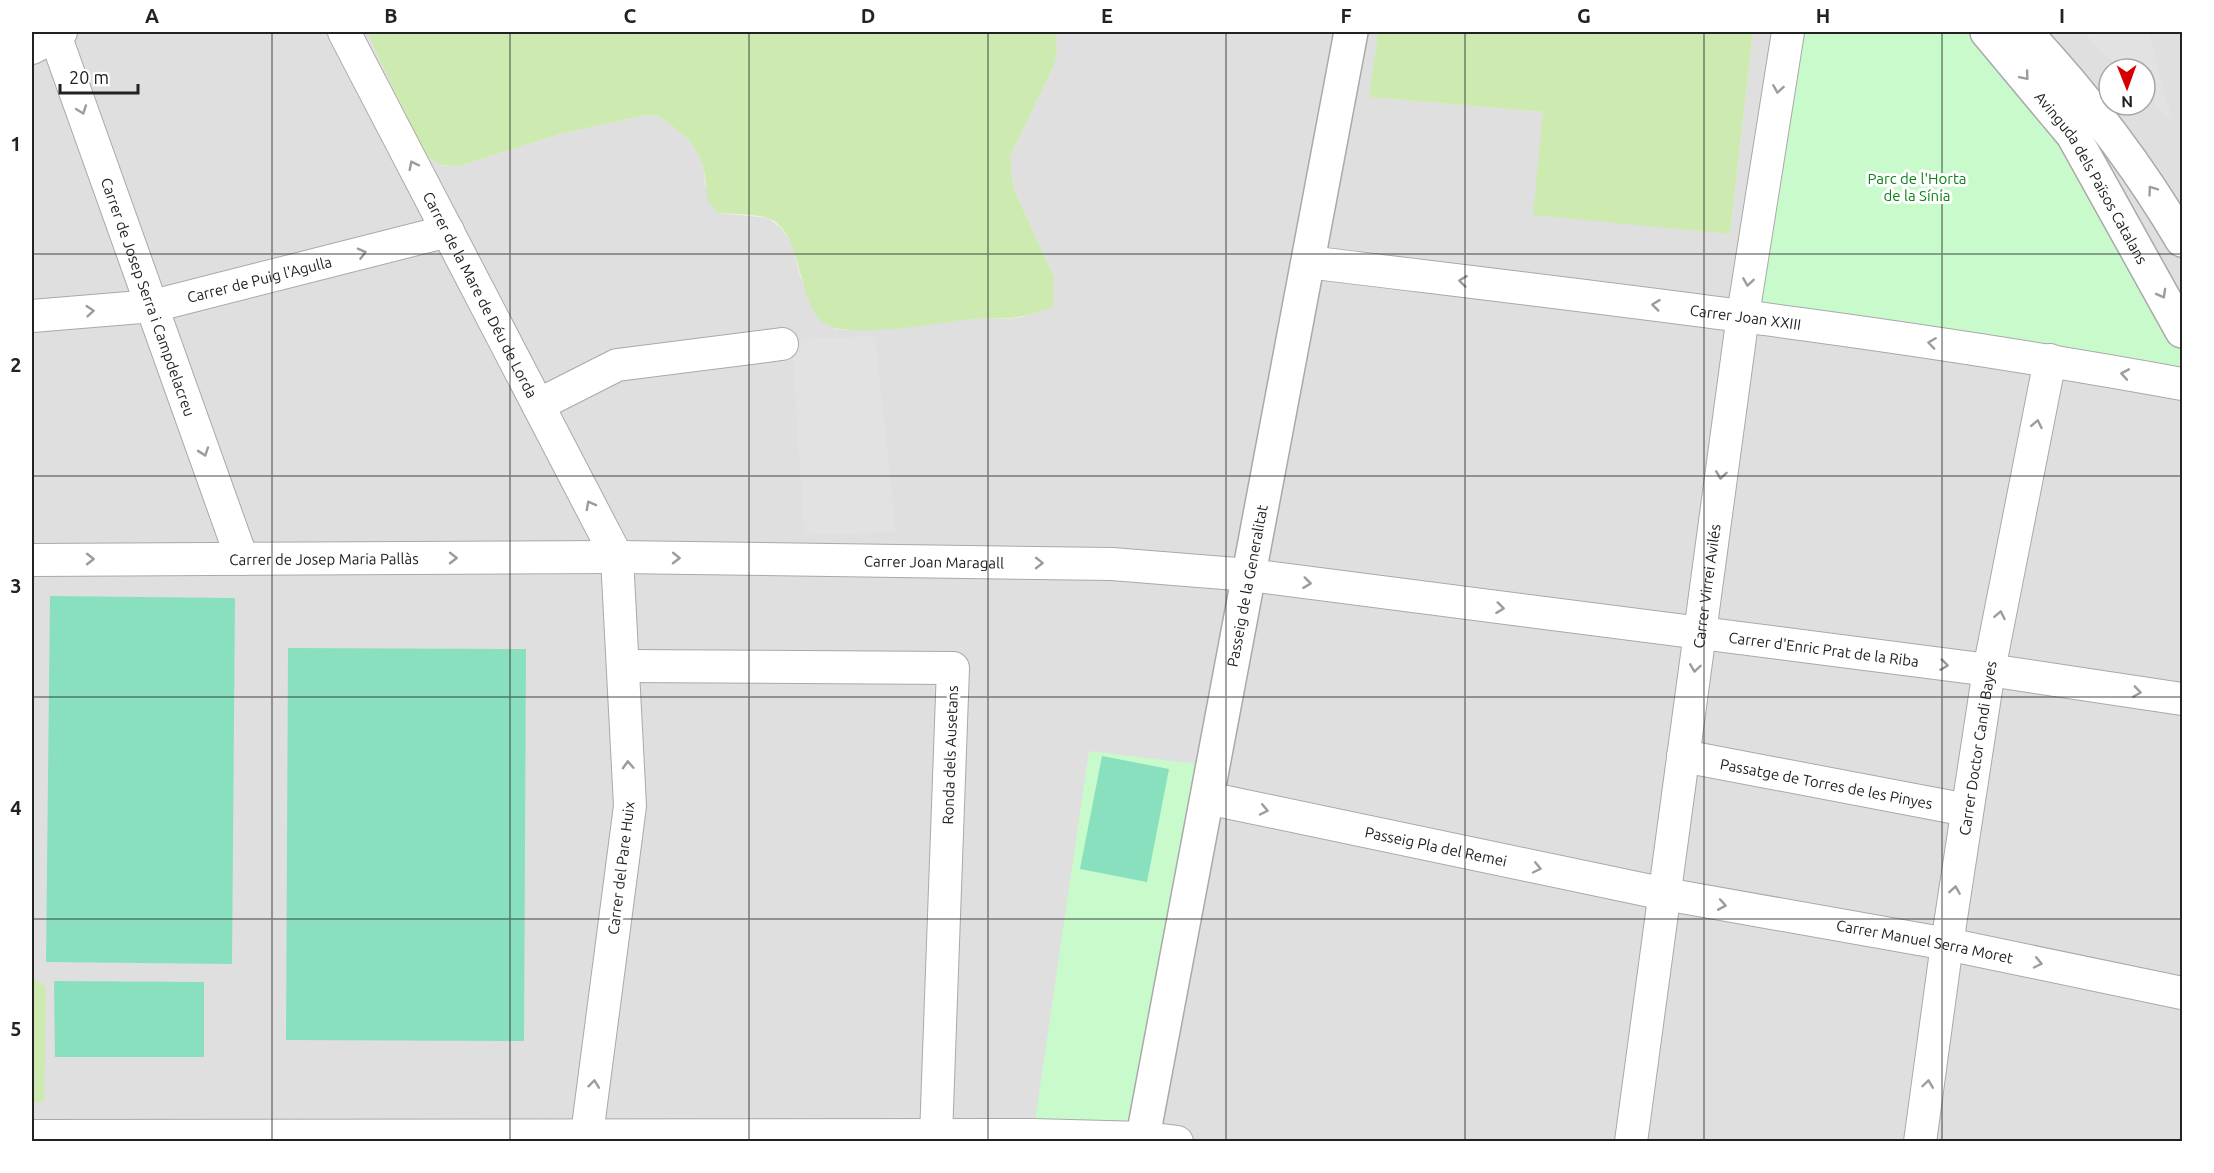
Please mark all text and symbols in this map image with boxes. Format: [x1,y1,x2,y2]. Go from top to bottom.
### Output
text: A [145,4,159,27]
text: B [384,4,398,27]
text: C [624,4,637,27]
text: D [861,4,875,27]
text: E [1101,4,1113,27]
text: F [1340,4,1352,27]
text: G [1577,4,1591,27]
text: H [1816,4,1830,27]
text: I [2059,4,2065,27]
scale bar [60,57,138,95]
north arrow [2097,57,2157,117]
text: 20 m [69,67,109,87]
one-way arrow [2017,70,2028,81]
one-way arrow [1773,85,1785,94]
street label: Avinguda dels Països Catalans [2032,88,2151,267]
text: N [2121,93,2133,111]
one-way arrow [75,104,87,115]
text: 1 [10,132,22,155]
one-way arrow [409,160,420,171]
park label: Parc de l'Horta de la Sínia [1867,170,1967,204]
street label: Carrer de Josep Serra i Campdelacreu [98,175,199,418]
one-way arrow [2148,186,2159,197]
street label: Carrer de la Mare de Déu de Lorda [420,189,541,401]
one-way arrow [356,248,367,260]
street label: Carrer de Puig l'Agulla [185,252,333,306]
one-way arrow [1458,275,1467,288]
one-way arrow [1743,277,1755,287]
one-way arrow [2155,288,2166,298]
one-way arrow [1652,299,1661,311]
street label: Carrer Joan XXIII [1689,301,1802,332]
one-way arrow [85,305,94,318]
one-way arrow [1928,337,1937,349]
text: 2 [10,353,22,376]
one-way arrow [2120,368,2130,380]
one-way arrow [2030,419,2043,429]
one-way arrow [197,446,210,457]
one-way arrow [1716,470,1728,480]
one-way arrow [586,501,597,512]
street label: Passeig de la Generalitat [1223,503,1270,668]
street label: Carrer Virrei Avilés [1689,523,1723,649]
street label: Carrer de Josep Maria Pallàs [229,550,419,567]
one-way arrow [448,552,457,564]
one-way arrow [671,552,680,564]
street label: Carrer Joan Maragall [864,552,1004,571]
one-way arrow [85,553,94,565]
one-way arrow [1034,557,1043,569]
text: 3 [10,574,22,597]
one-way arrow [1303,576,1312,588]
one-way arrow [1496,601,1505,614]
one-way arrow [1993,610,2006,620]
street label: Carrer d'Enric Prat de la Riba [1728,628,1920,669]
one-way arrow [1939,658,1948,670]
street label: Carrer Doctor Candi Bayes [1955,659,1999,837]
one-way arrow [1690,664,1702,673]
street label: Ronda dels Ausetans [939,685,961,825]
one-way arrow [2132,685,2142,697]
street label: Passatge de Torres de les Pinyes [1719,755,1934,812]
one-way arrow [622,760,635,769]
text: 4 [10,796,22,819]
street label: Carrer del Pare Huix [604,800,638,936]
one-way arrow [1259,803,1269,816]
street label: Passeig Pla del Remei [1363,823,1509,869]
one-way arrow [1532,861,1542,874]
one-way arrow [1948,886,1961,896]
one-way arrow [1718,898,1727,910]
street label: Carrer Manuel Serra Moret [1835,916,2015,966]
one-way arrow [2033,956,2043,969]
text: 5 [10,1017,22,1040]
one-way arrow [588,1079,600,1088]
one-way arrow [1921,1079,1934,1088]

